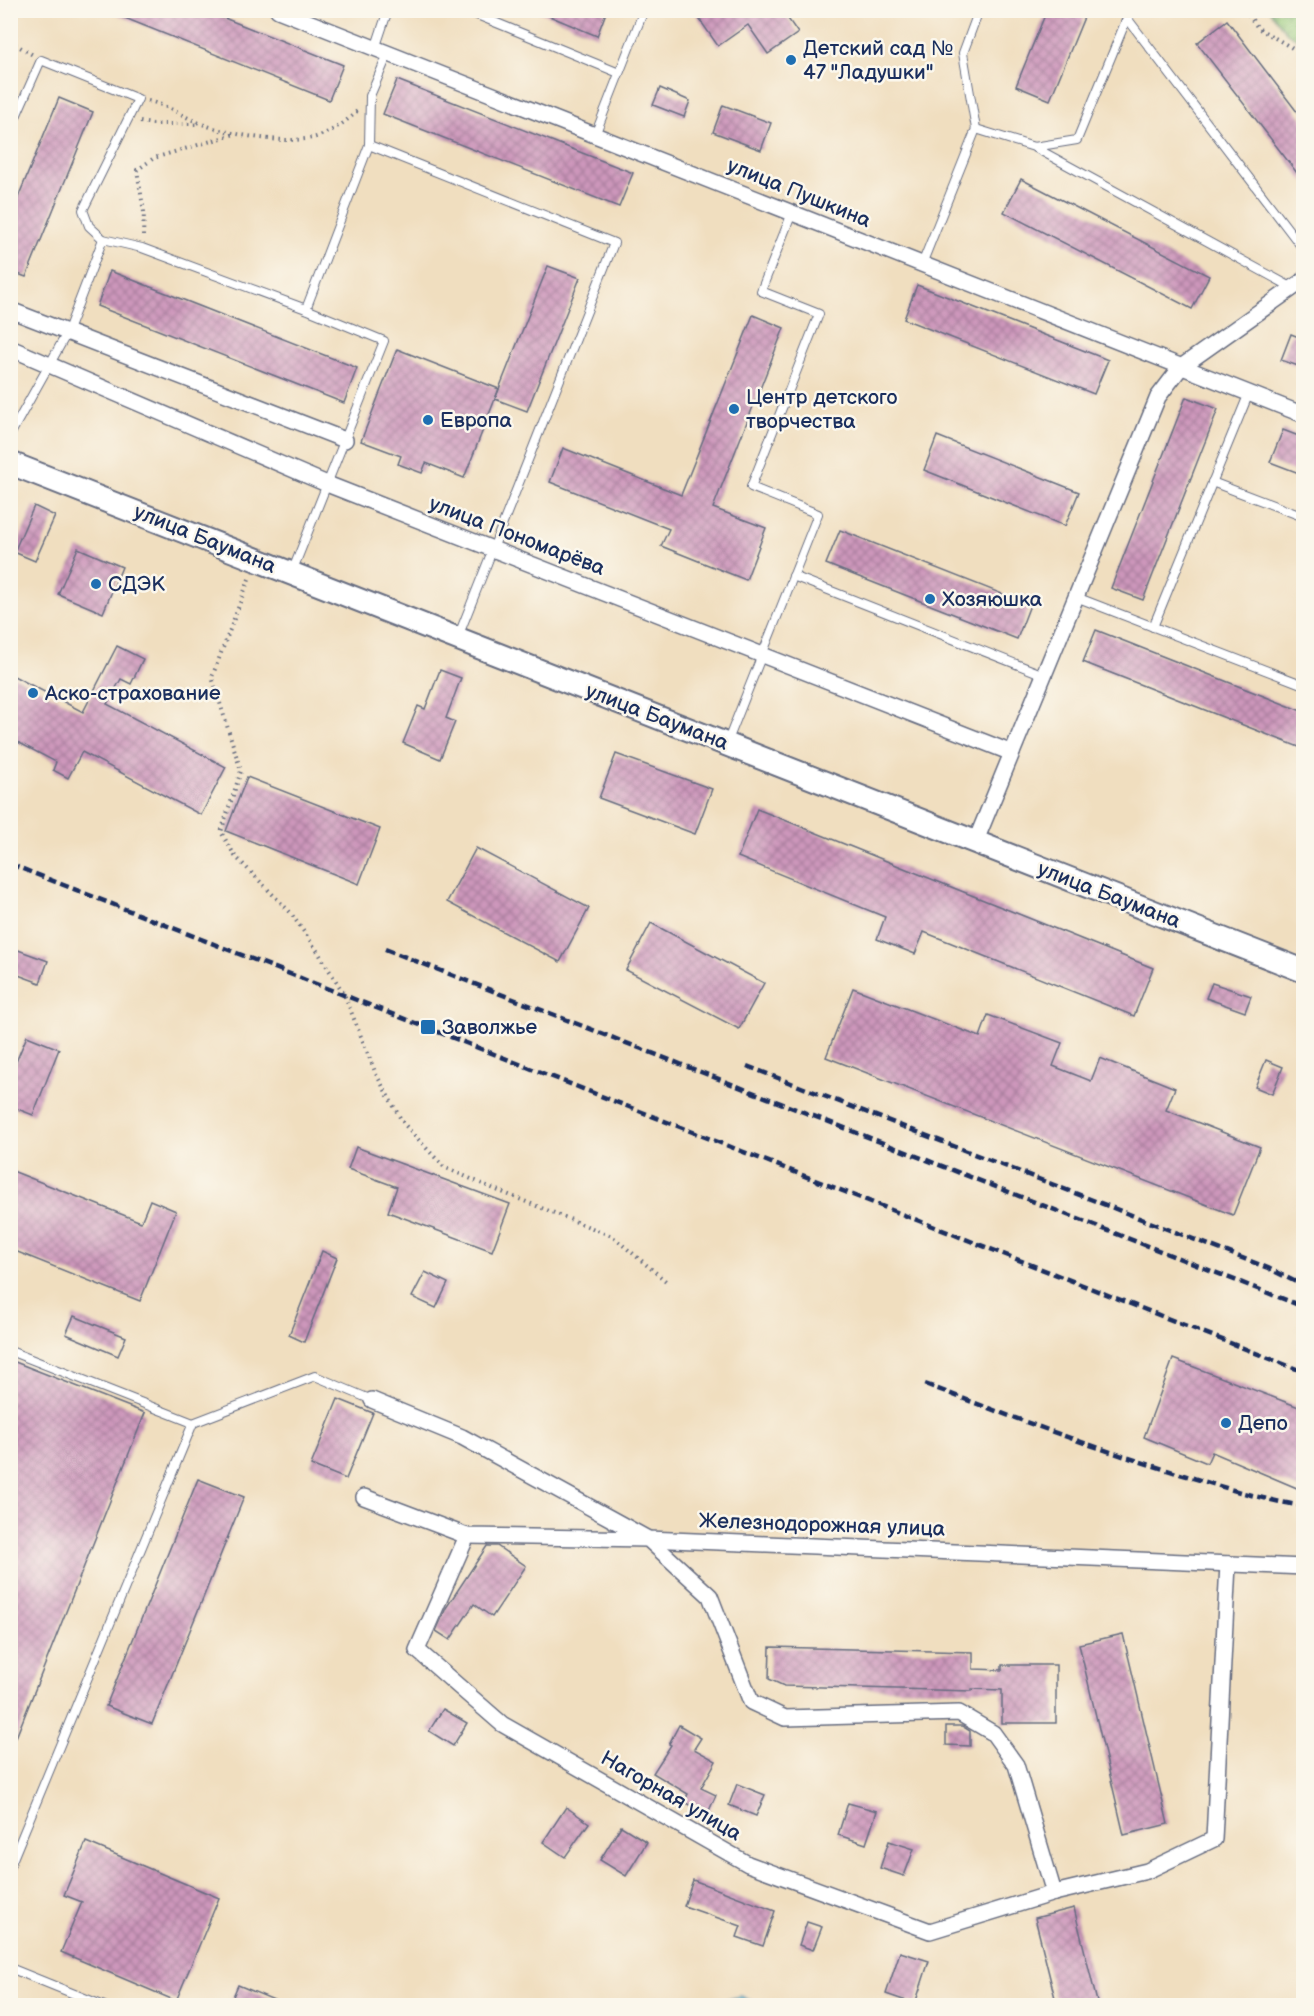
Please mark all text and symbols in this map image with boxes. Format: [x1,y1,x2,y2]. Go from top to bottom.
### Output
place label: Детский сад № 47 "Ладушки" [803,36,953,85]
marker: Детский сад № 47 "Ладушки" [784,53,798,67]
street label: улица Пушкина [724,153,875,233]
place label: Центр детского творчества [746,385,898,434]
marker: Центр детского творчества [727,402,741,416]
place label: Европа [440,408,513,433]
marker: Европа [421,413,435,427]
street label: улица Пономарёва [426,491,609,581]
street label: улица Баумана [130,499,280,579]
place label: СДЭК [108,572,165,597]
marker: СДЭК [89,577,103,591]
place label: Хозяюшка [942,587,1043,612]
marker: Хозяюшка [923,592,937,606]
street label: улица Баумана [582,678,732,756]
place label: Аско-страхование [44,681,221,706]
marker: Аско-страхование [26,686,40,700]
street label: улица Баумана [1034,856,1184,934]
place label: Заволжье [442,1015,537,1040]
marker: Заволжье [419,1018,437,1036]
place label: Депо [1238,1411,1288,1436]
marker: Депо [1219,1416,1233,1430]
street label: Железнодорожная улица [698,1508,946,1542]
street label: Нагорная улица [596,1746,746,1847]

